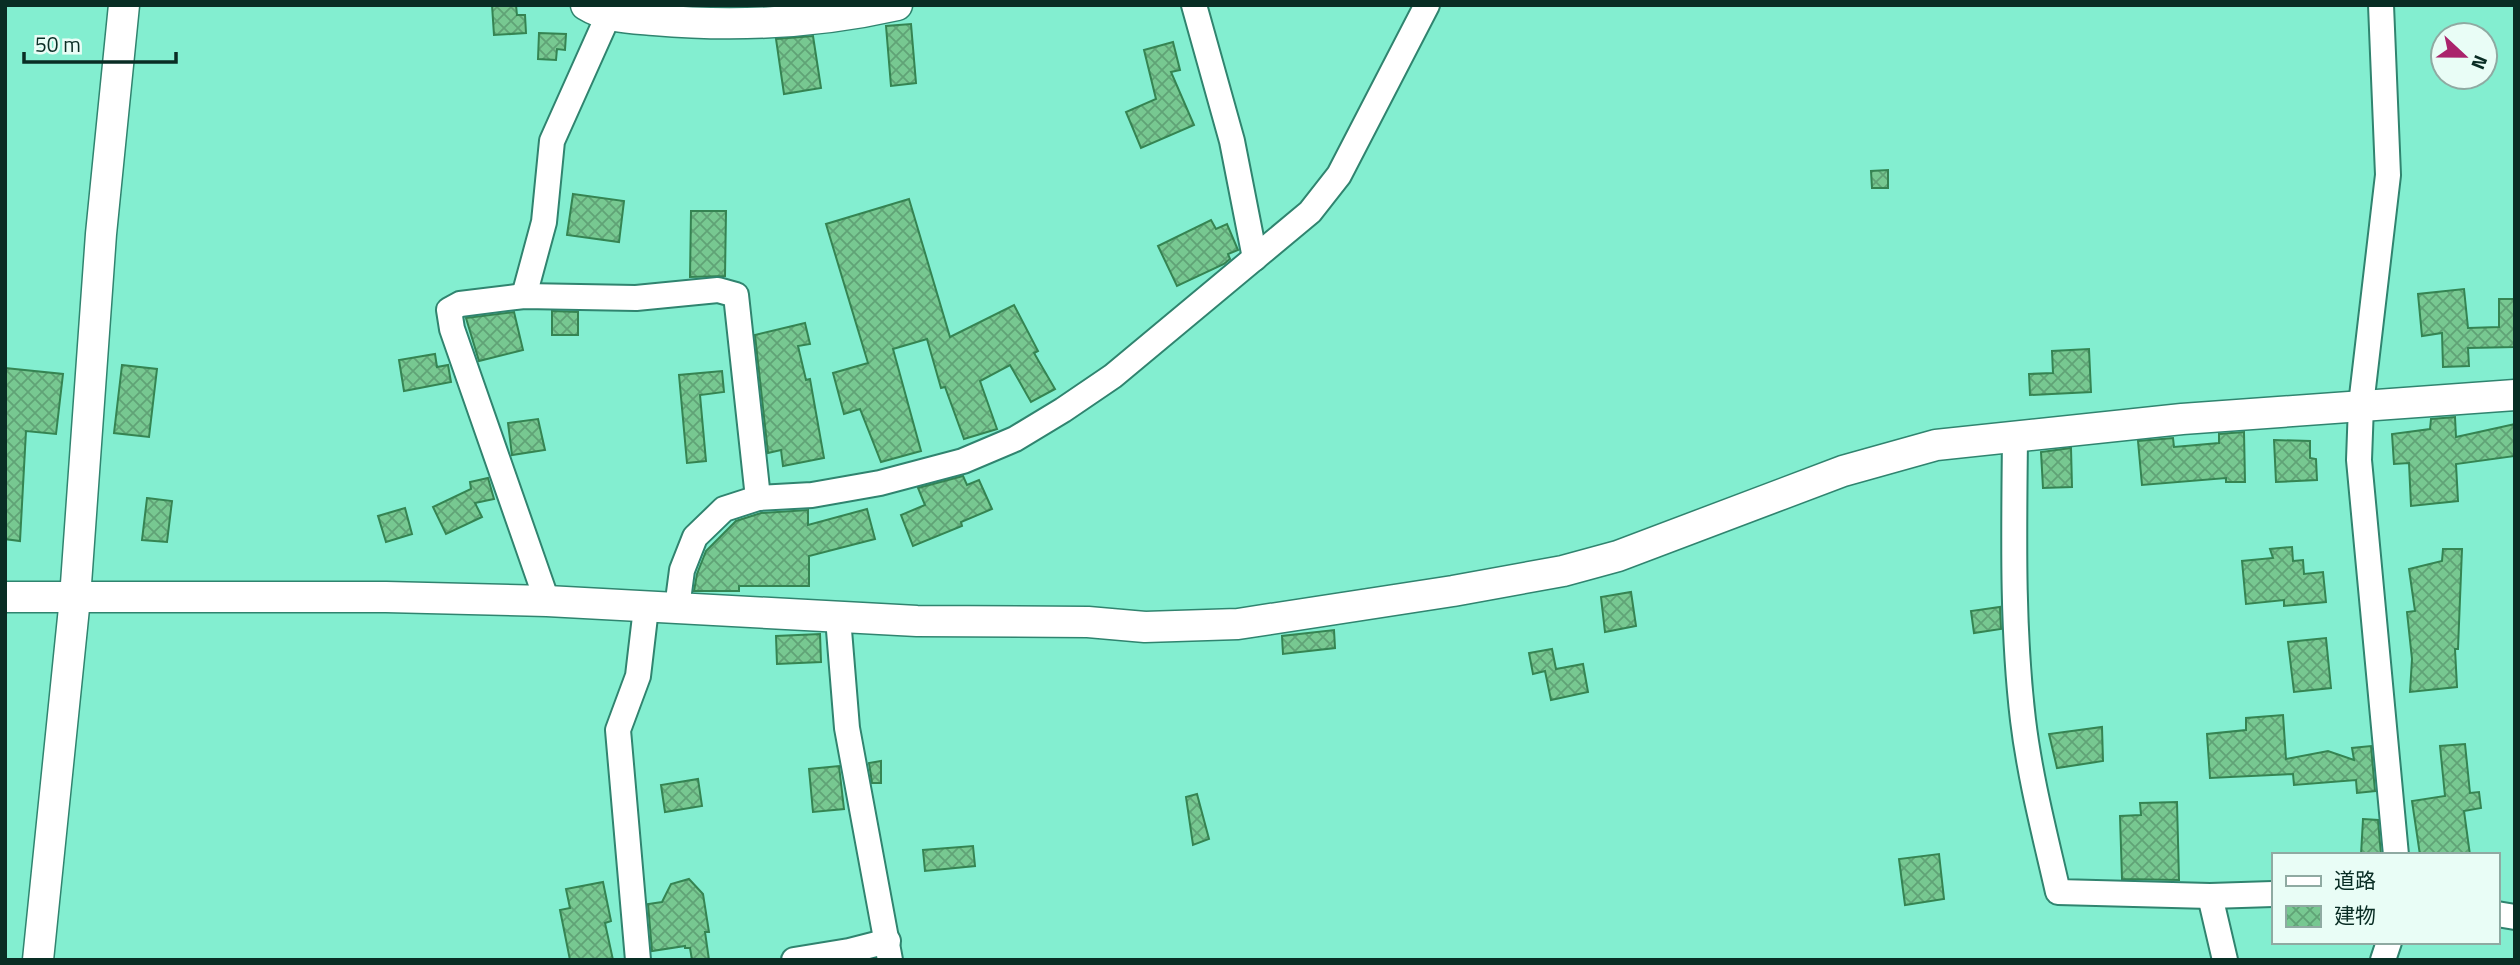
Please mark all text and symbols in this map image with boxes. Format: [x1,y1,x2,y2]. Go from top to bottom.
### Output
scale bar [24,21,177,65]
north arrow [2429,21,2499,91]
text: 50 m [35,28,81,60]
text: N [2464,51,2496,74]
legend [2272,853,2499,944]
text: 道路 [2334,864,2376,896]
text: 建物 [2334,899,2376,931]

